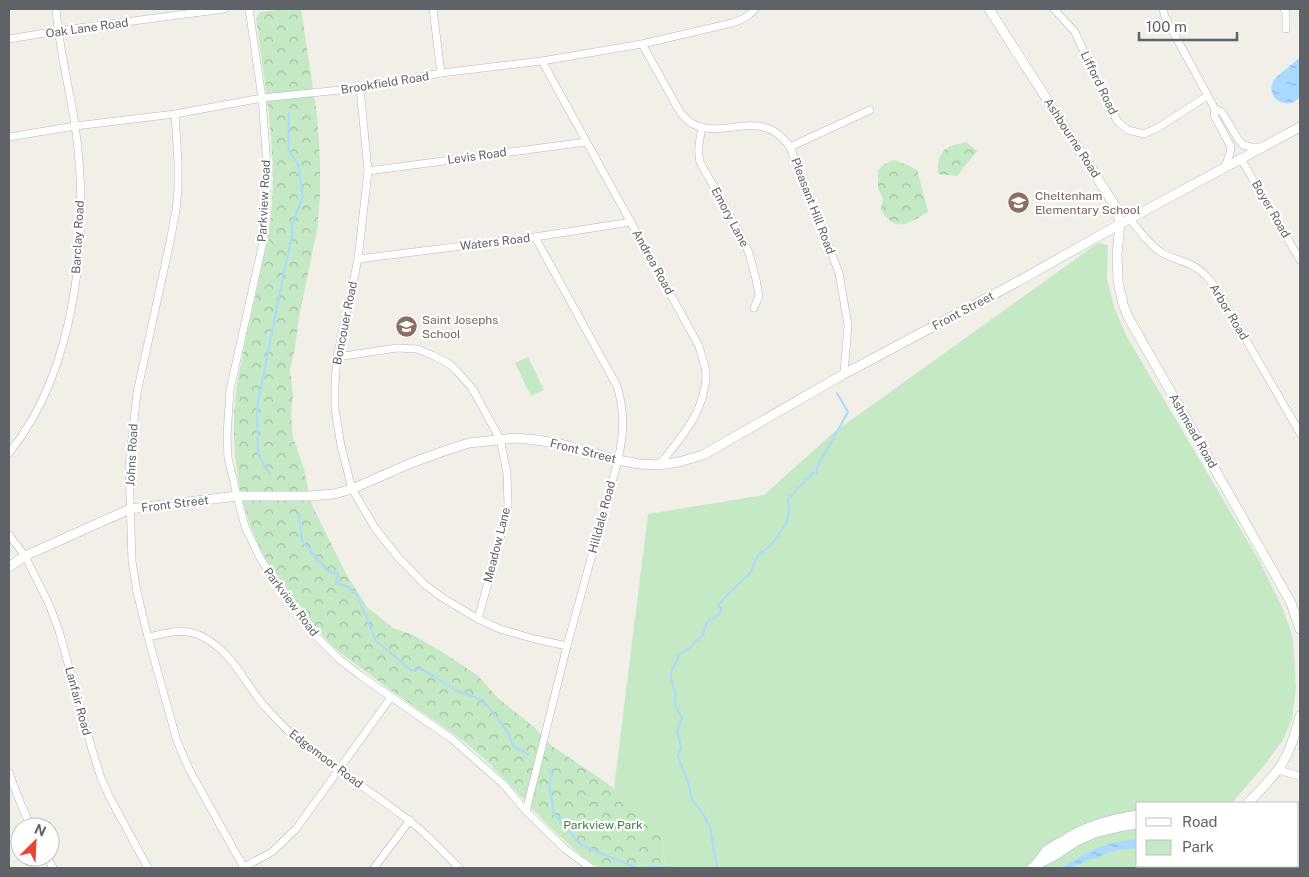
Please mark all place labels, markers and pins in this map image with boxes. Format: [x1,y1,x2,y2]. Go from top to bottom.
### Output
place label: Cheltenham Elementary School [1035,189,1141,217]
school or university icon: Cheltenham Elementary School [1007,191,1031,215]
place label: Saint Josephs School [422,313,498,341]
school or university icon: Saint Josephs School [394,315,418,339]

